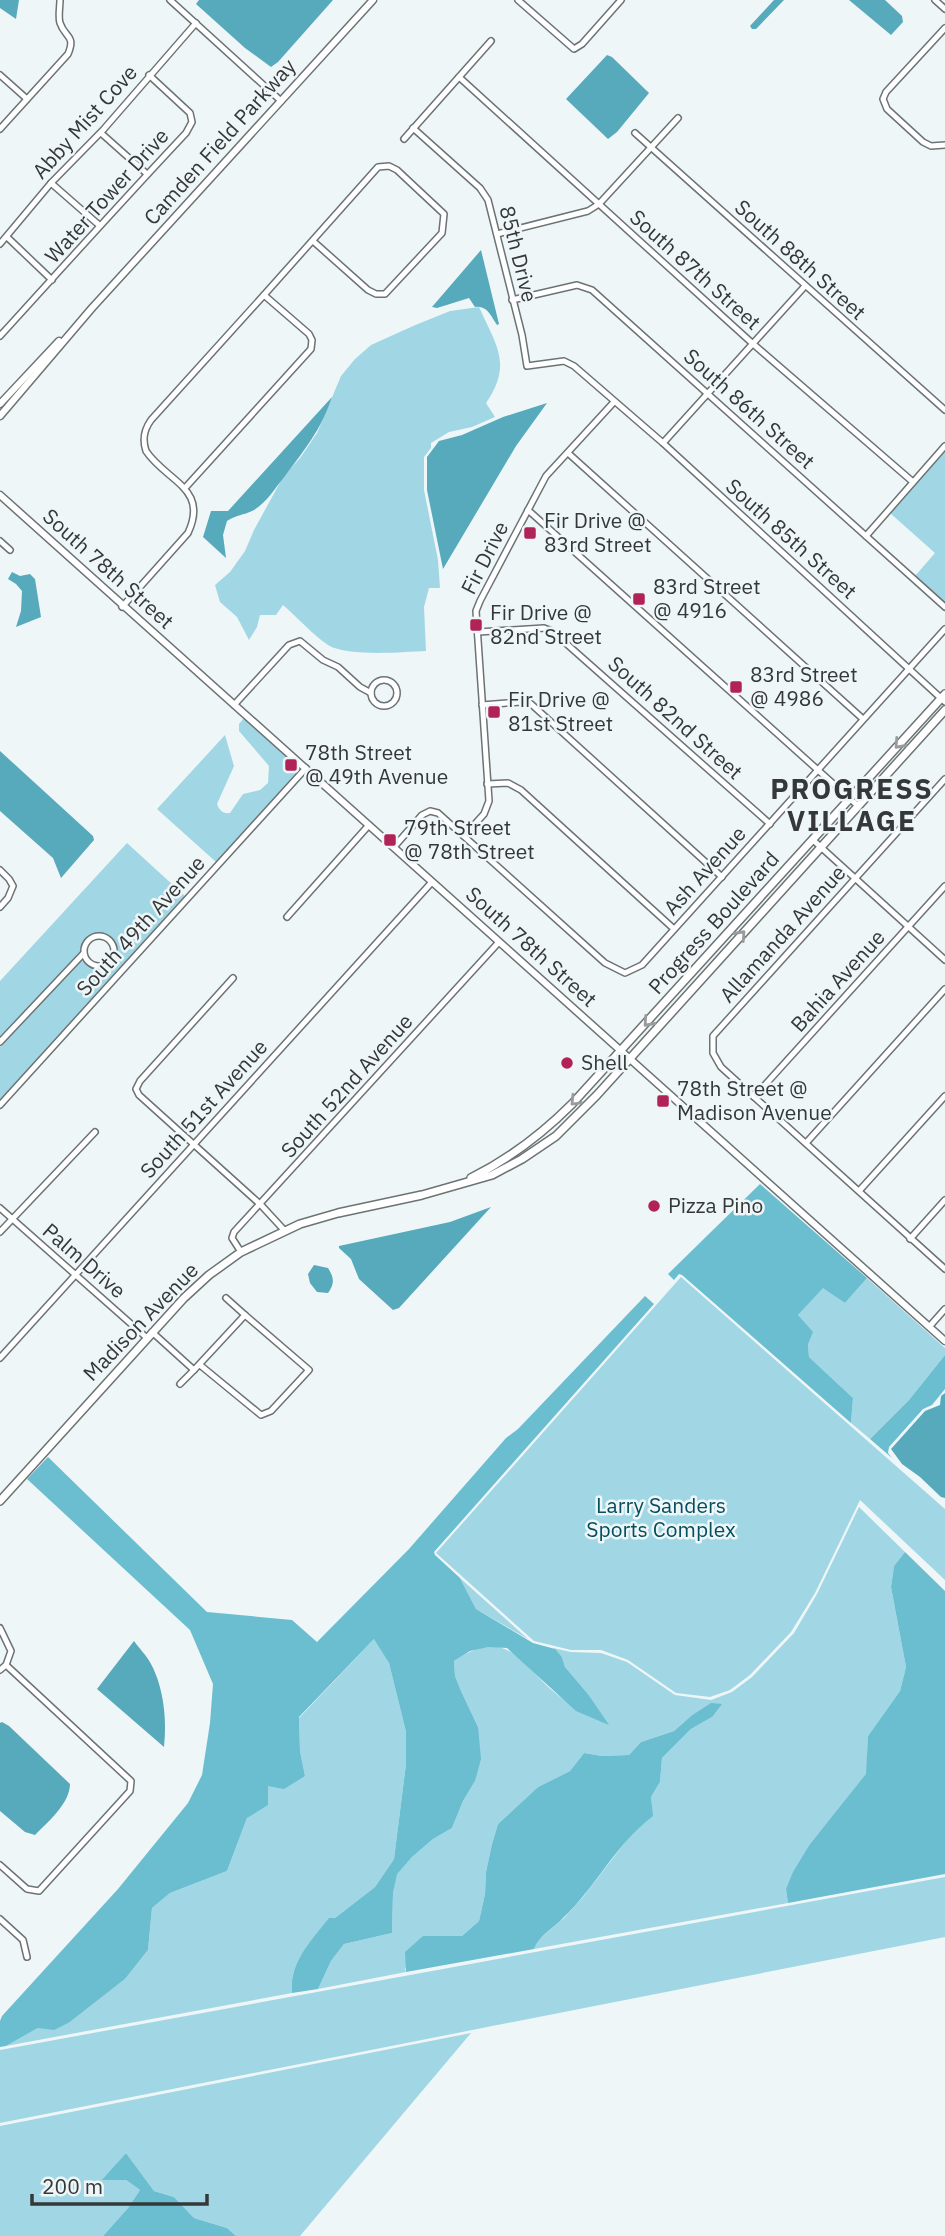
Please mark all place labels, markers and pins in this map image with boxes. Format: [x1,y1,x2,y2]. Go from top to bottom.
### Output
place label: Fir Drive @ 83rd Street [544,506,652,558]
marker: Fir Drive @ 83rd Street [522,525,538,541]
place label: 83rd Street @ 4916 [653,572,761,624]
marker: 83rd Street @ 4916 [631,591,647,607]
place label: Fir Drive @ 82nd Street [490,598,602,650]
marker: Fir Drive @ 82nd Street [468,617,484,633]
place label: 83rd Street @ 4986 [750,660,858,712]
marker: 83rd Street @ 4986 [728,679,744,695]
place label: Fir Drive @ 81st Street [508,685,613,737]
marker: Fir Drive @ 81st Street [486,704,502,720]
place label: 78th Street @ 49th Avenue [305,738,448,790]
marker: 78th Street @ 49th Avenue [283,757,299,773]
place label: 79th Street @ 78th Street [404,813,535,865]
marker: 79th Street @ 78th Street [382,832,398,848]
place label: Shell [581,1048,628,1076]
marker: Shell [559,1055,575,1071]
place label: 78th Street @ Madison Avenue [677,1074,832,1126]
marker: 78th Street @ Madison Avenue [655,1093,671,1109]
place label: Pizza Pino [668,1191,763,1219]
marker: Pizza Pino [646,1198,662,1214]

